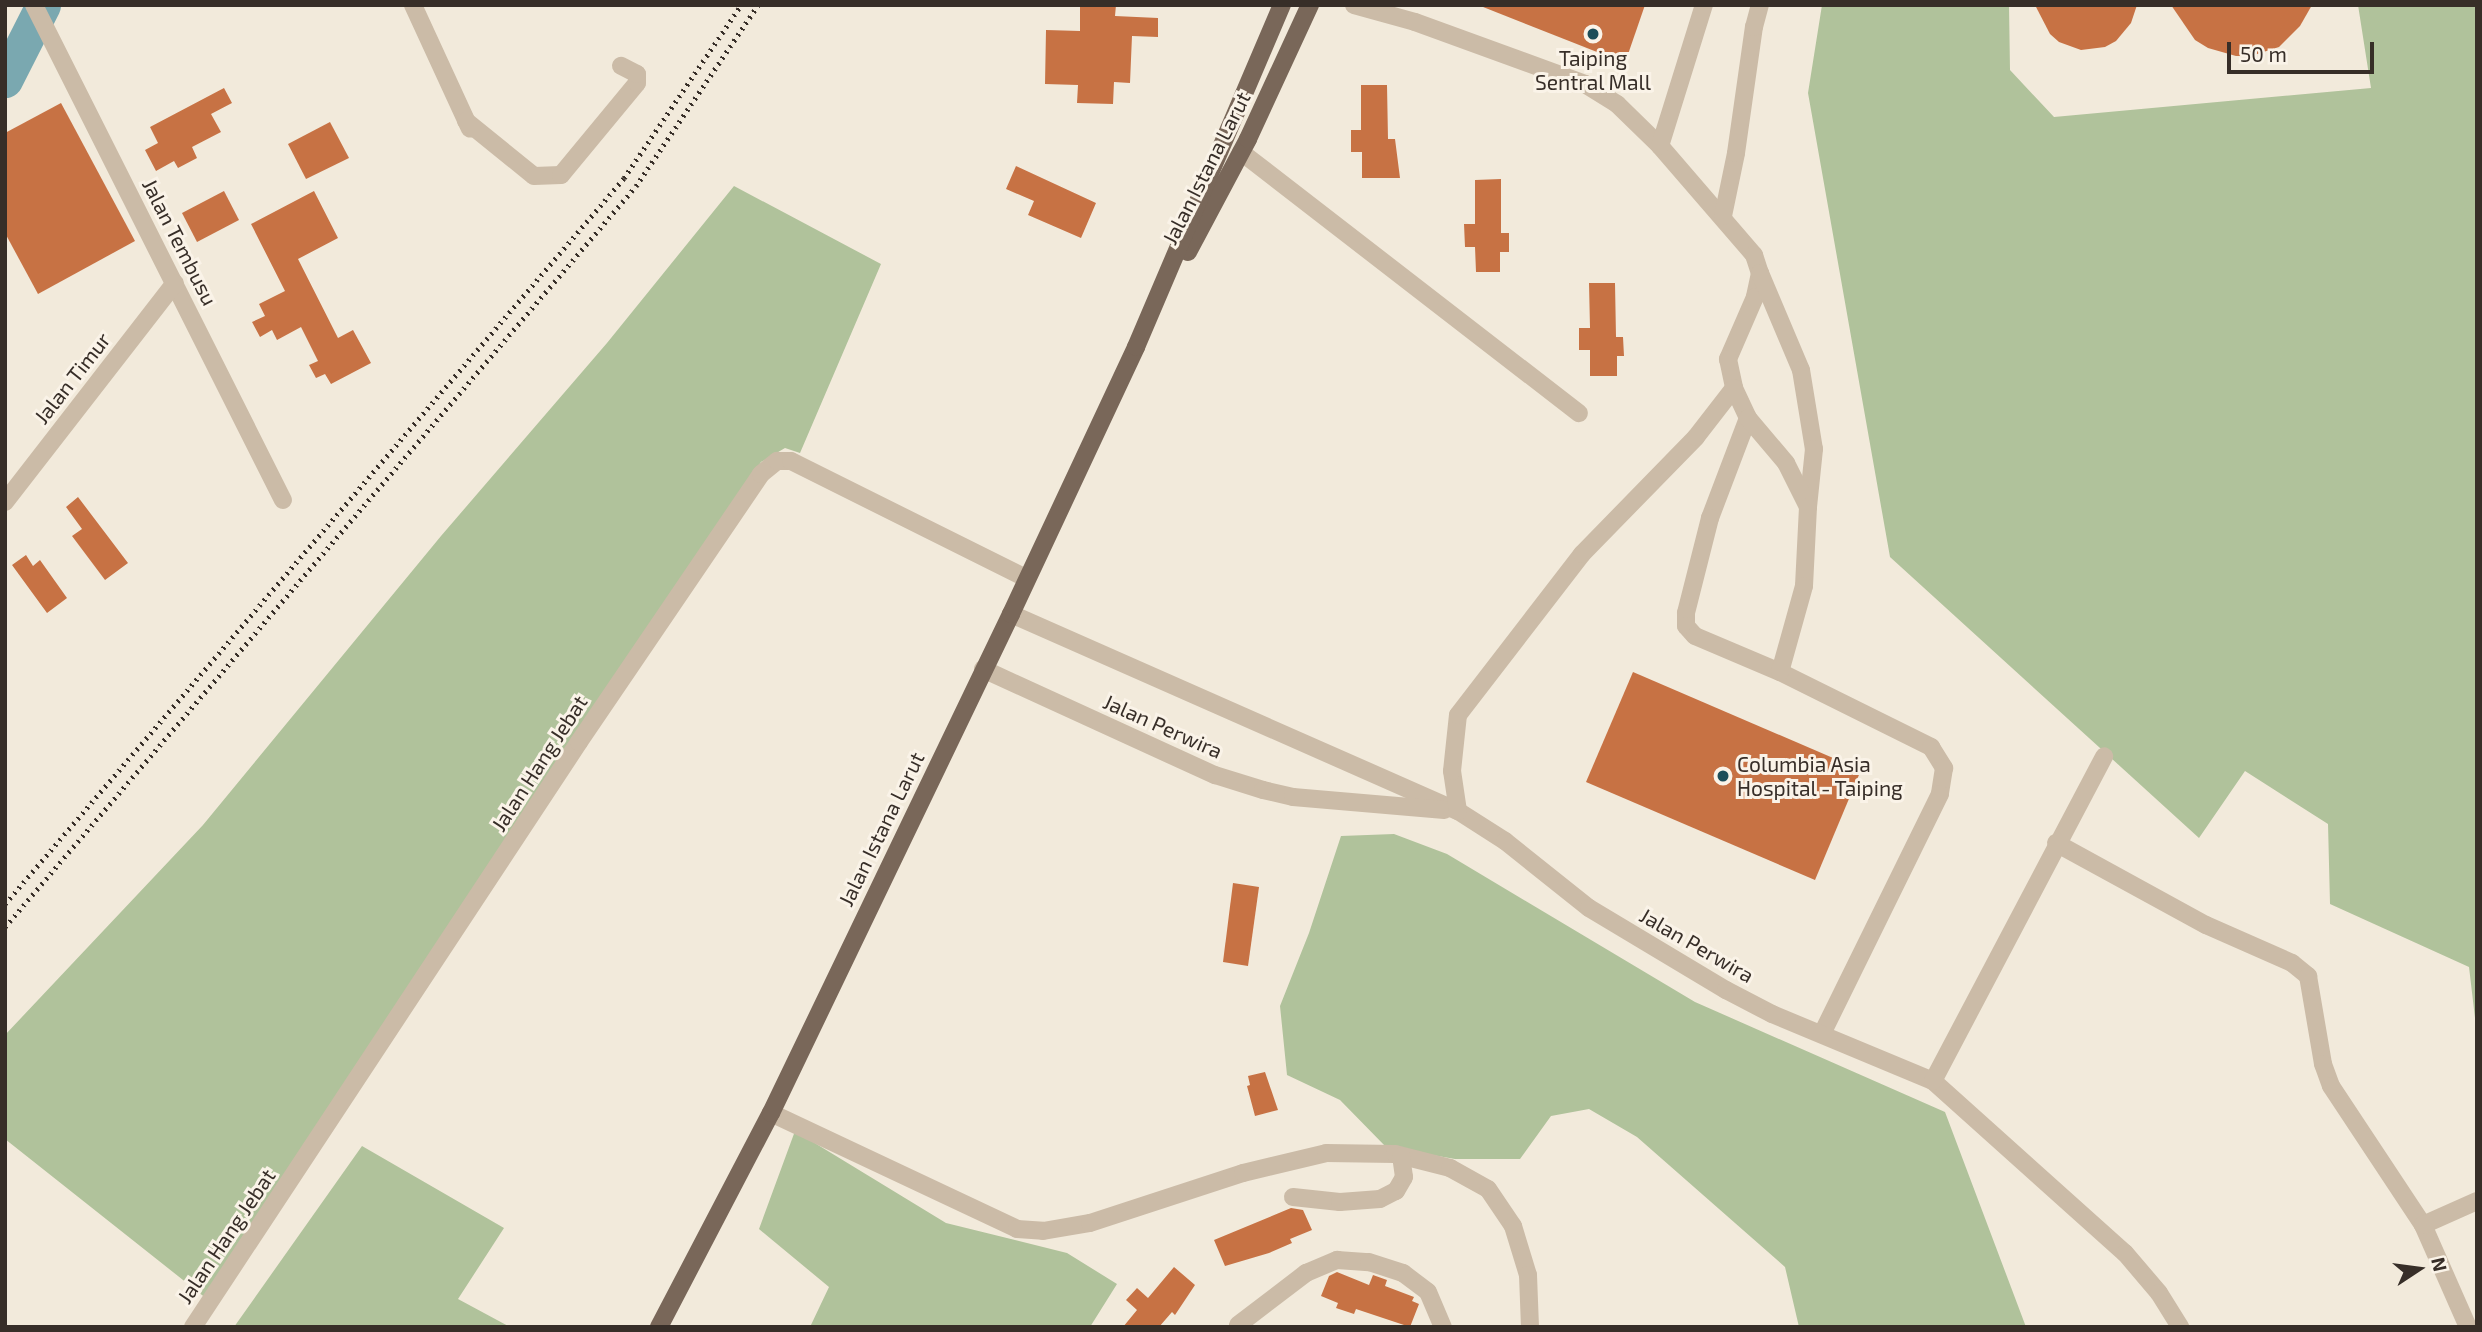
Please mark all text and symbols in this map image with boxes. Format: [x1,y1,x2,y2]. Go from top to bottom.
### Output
marker: Taiping Sentral Mall [1585,26,1601,42]
scale bar [2230,28,2377,72]
text: 50 m [2240,41,2287,66]
place label: Taiping Sentral Mall [1535,45,1651,95]
street label: Jalan Istana Larut [1157,87,1255,249]
street label: Jalan Tembusu [137,174,223,310]
street label: Jalan Timur [28,327,116,429]
street label: Jalan Perwira [1100,689,1226,763]
street label: Jalan Hang Jebat [486,690,592,836]
street label: Jalan Istana Larut [833,748,929,910]
place label: Columbia Asia Hospital - Taiping [1737,751,1904,801]
marker: Columbia Asia Hospital - Taiping [1715,768,1731,784]
street label: Jalan Perwira [1635,902,1759,988]
street label: Jalan Hang Jebat [172,1164,280,1308]
north arrow [2384,1234,2454,1304]
text: N [2427,1255,2453,1273]

